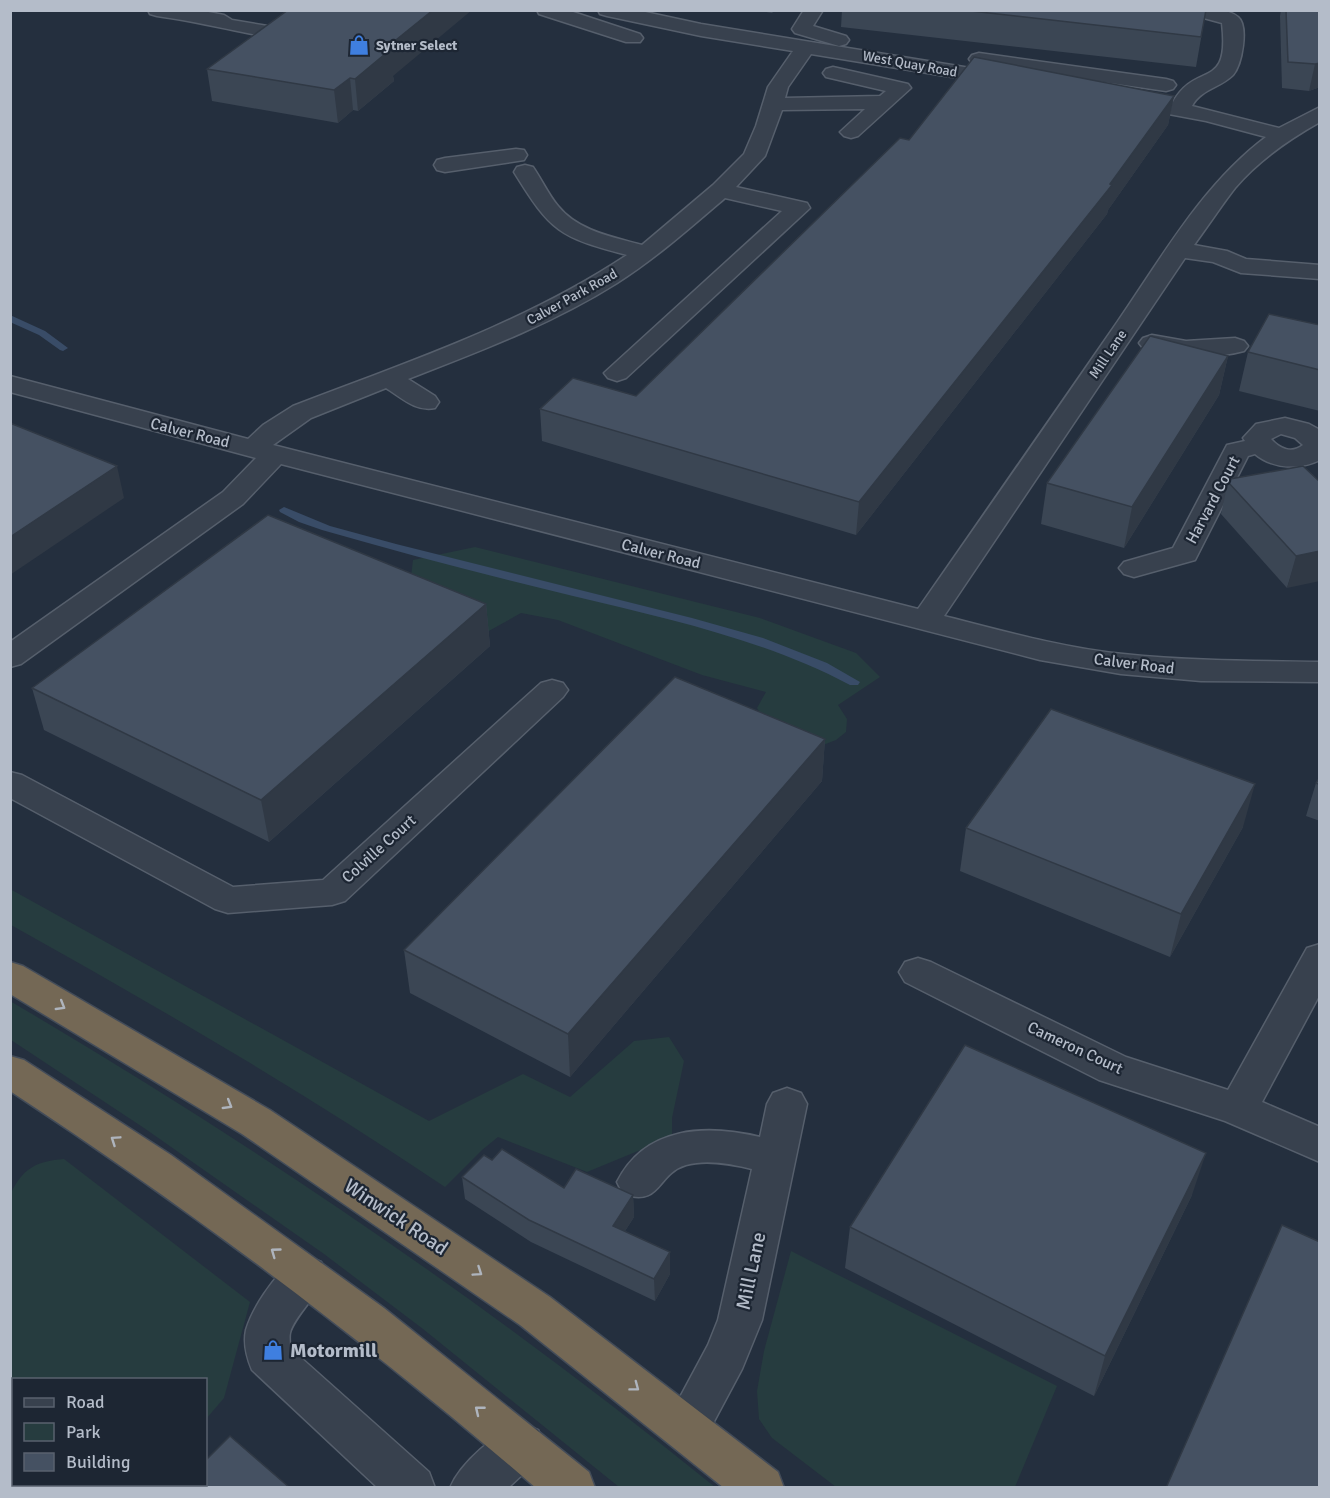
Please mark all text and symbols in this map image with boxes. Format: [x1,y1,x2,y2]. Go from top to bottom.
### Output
shop icon: Sytner Select [347,33,371,57]
place label: Sytner Select [376,37,458,54]
street label: West Quay Road [861,47,959,81]
street label: Calver Park Road [524,265,620,329]
street label: Mill Lane [1086,326,1130,382]
street label: Calver Road [148,414,232,452]
street label: Harvard Court [1181,452,1245,547]
street label: Calver Road [619,535,703,573]
street label: Calver Road [1093,649,1175,679]
street label: Colville Court [338,810,420,887]
one-way arrow [55,998,65,1010]
street label: Cameron Court [1024,1017,1126,1079]
one-way arrow [222,1098,232,1110]
one-way arrow [111,1136,122,1147]
street label: Winwick Road [339,1173,453,1261]
street label: Mill Lane [731,1230,771,1312]
one-way arrow [270,1248,281,1259]
one-way arrow [471,1265,482,1276]
shop icon: Motormill [261,1338,285,1362]
place label: Motormill [290,1338,377,1363]
legend [12,1378,207,1486]
one-way arrow [628,1380,639,1391]
text: Road [66,1391,105,1413]
one-way arrow [474,1406,485,1417]
text: Park [66,1421,101,1443]
text: Building [66,1451,130,1473]

